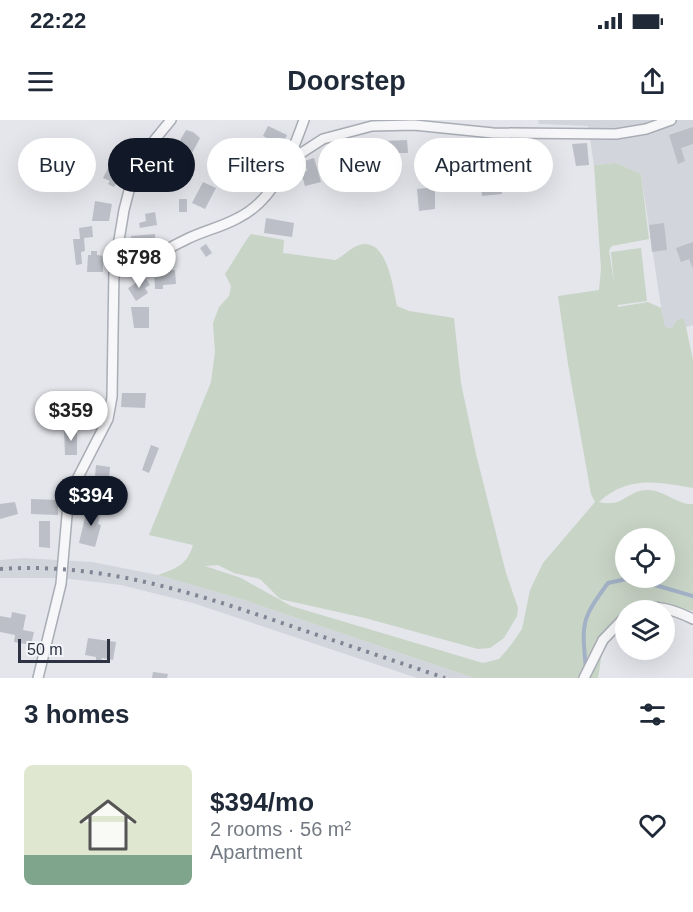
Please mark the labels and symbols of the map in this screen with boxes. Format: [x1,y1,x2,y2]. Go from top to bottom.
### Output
pin: $798 [103,238,175,289]
pin: $359 [35,391,107,442]
pin: $394 [55,476,127,527]
scale bar [18,636,110,664]

